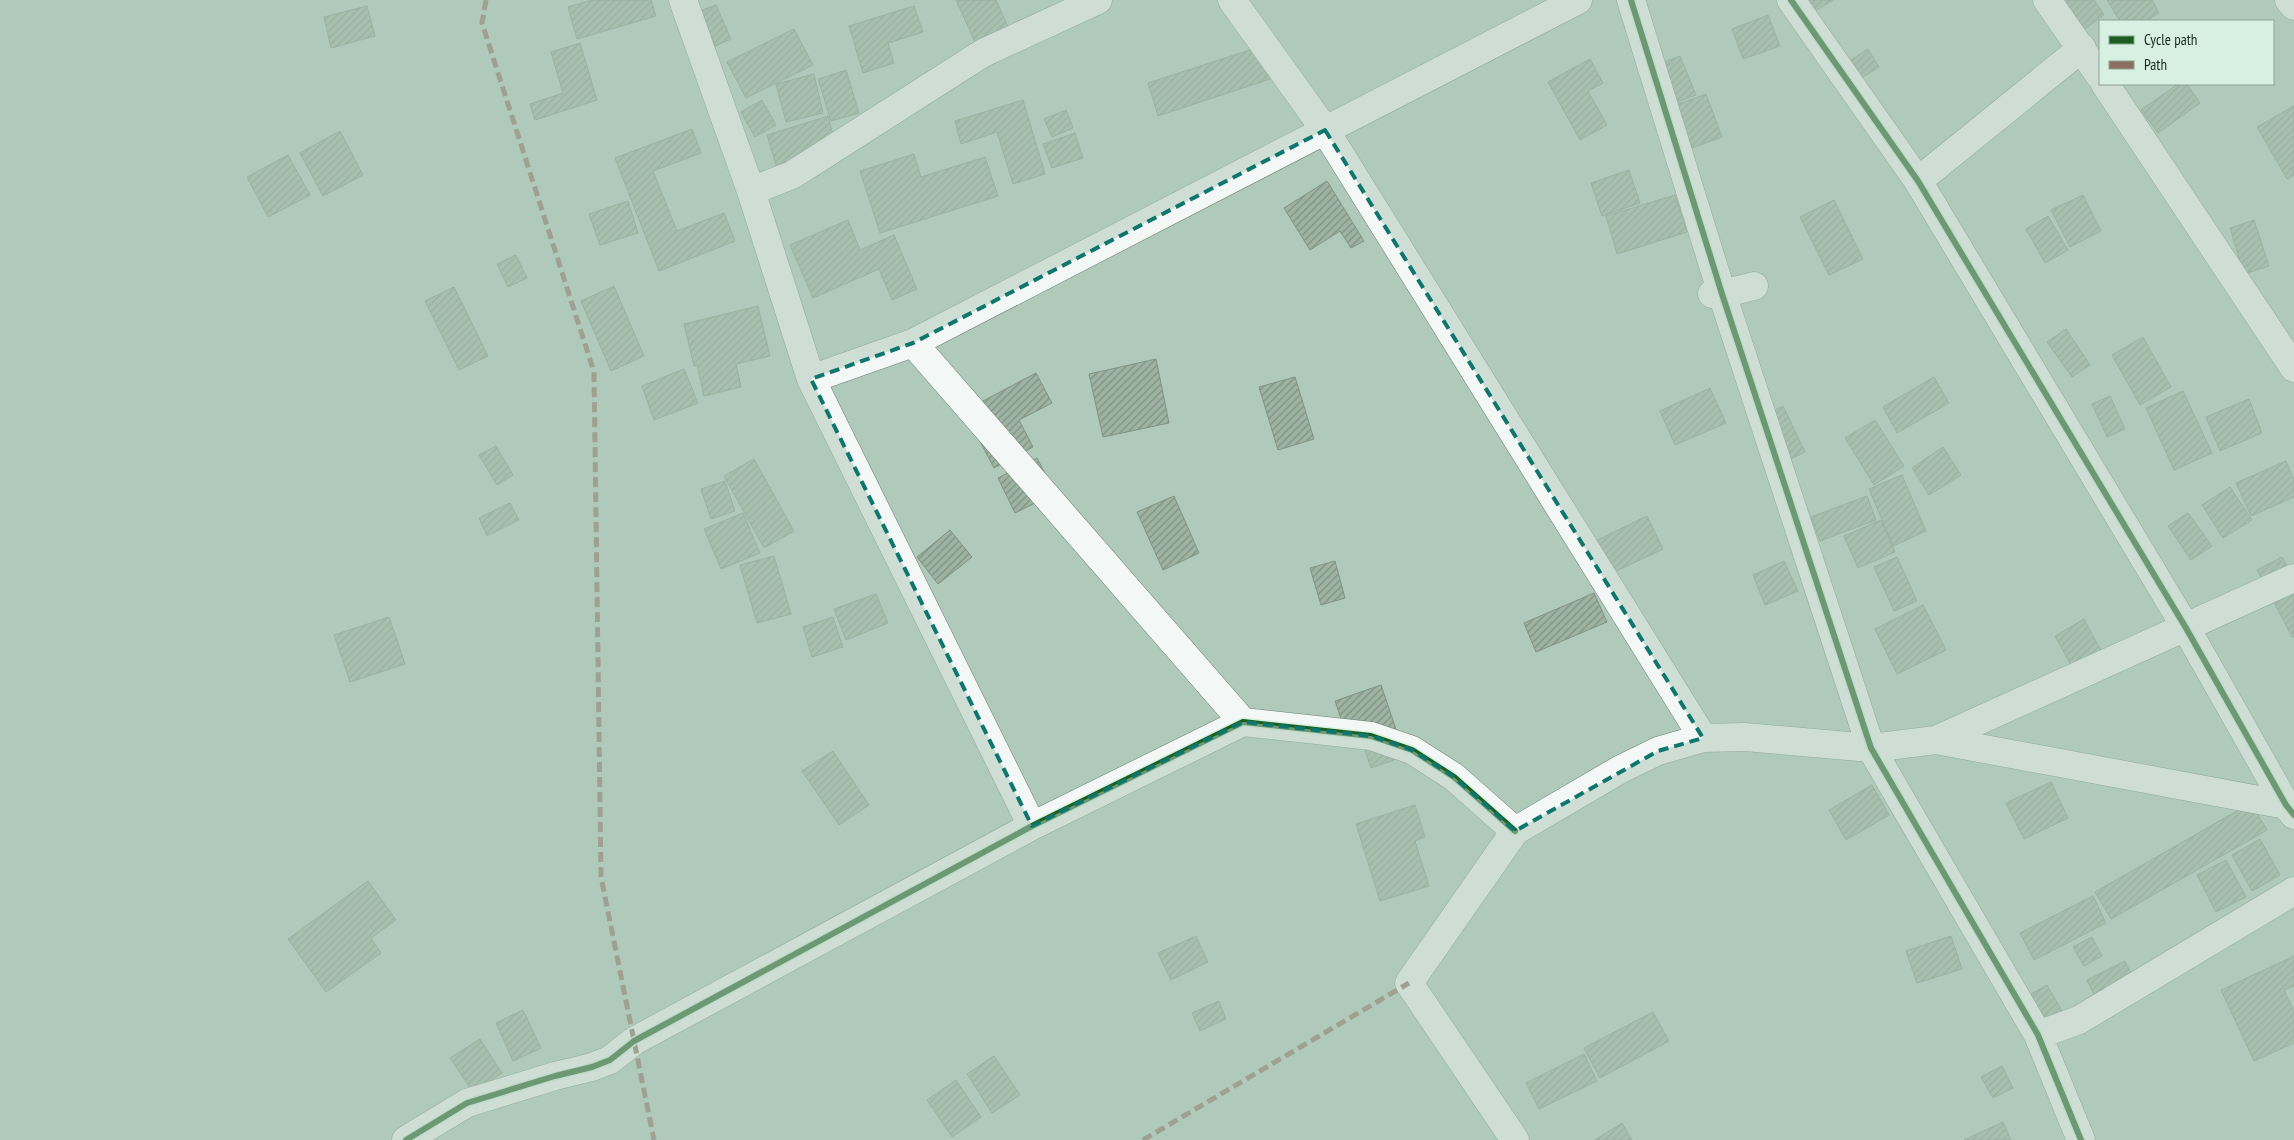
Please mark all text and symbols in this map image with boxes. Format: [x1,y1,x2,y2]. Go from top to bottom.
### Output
legend [2099,20,2274,85]
text: Cycle path [2144,30,2197,49]
text: Path [2144,55,2167,74]

